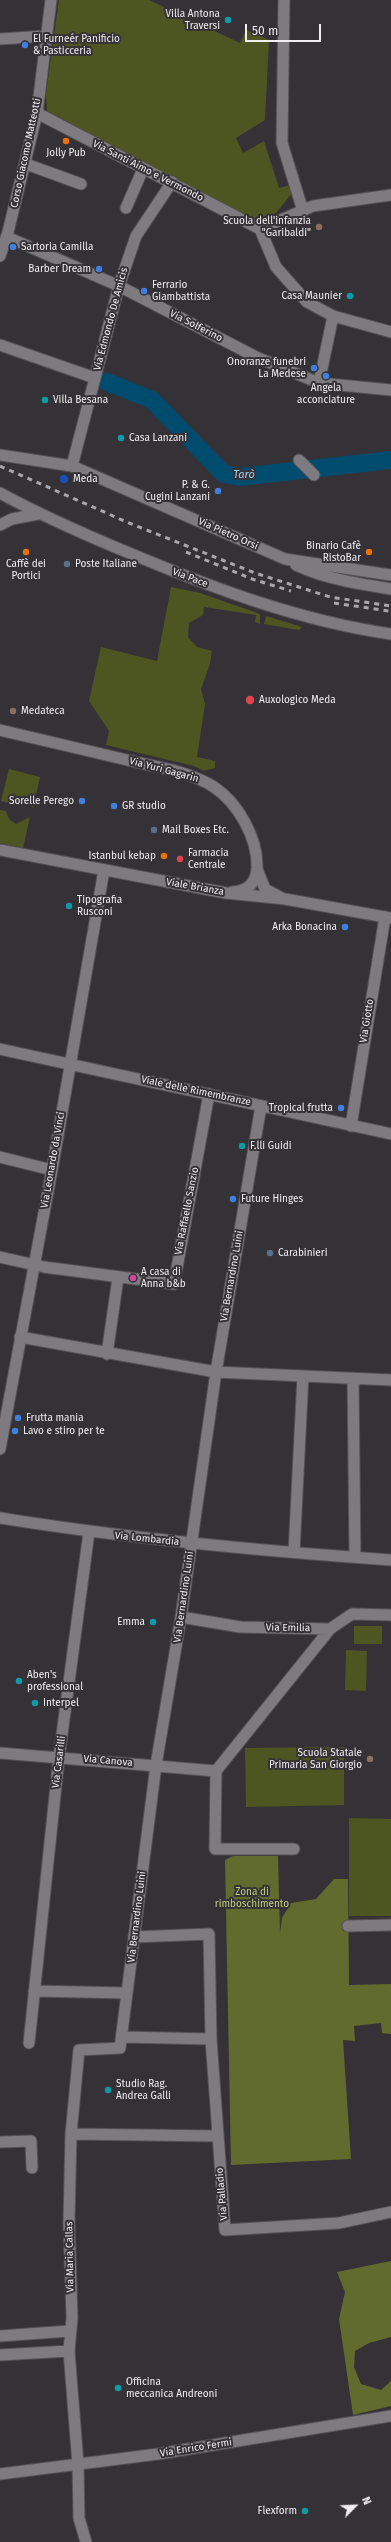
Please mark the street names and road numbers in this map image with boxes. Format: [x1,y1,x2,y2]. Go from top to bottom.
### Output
street label: Corso Giacomo Matteotti [9,97,43,209]
street label: Via Santi Aimo e Vermondo [91,138,205,204]
street label: Via Edmondo De Amicis [91,266,131,372]
street label: Via Solferino [168,308,224,344]
street label: Via Pietro Orsi [196,515,260,553]
street label: Via Pace [170,566,210,590]
street label: Via Yuri Gagarin [128,755,200,785]
street label: Viale Brianza [165,876,225,898]
street label: Via Giotto [358,998,376,1044]
street label: Viale delle Rimembranze [140,1073,252,1109]
street label: Via Leonardo da Vinci [39,1111,67,1209]
street label: Via Raffaello Sanzio [173,1166,201,1256]
street label: Via Bernardino Luini [218,1230,246,1322]
street label: Via Lombardia [114,1530,180,1548]
street label: Via Bernardino Luini [172,1551,196,1643]
street label: Via Emilia [266,1622,310,1634]
street label: Via Casarilli [50,1735,68,1789]
street label: Via Canova [83,1753,133,1769]
street label: Via Bernardino Luini [125,1871,149,1963]
street label: Via Palladio [214,2167,230,2221]
street label: Via Maria Callas [63,2221,77,2293]
street label: Via Enrico Fermi [159,2436,233,2460]

